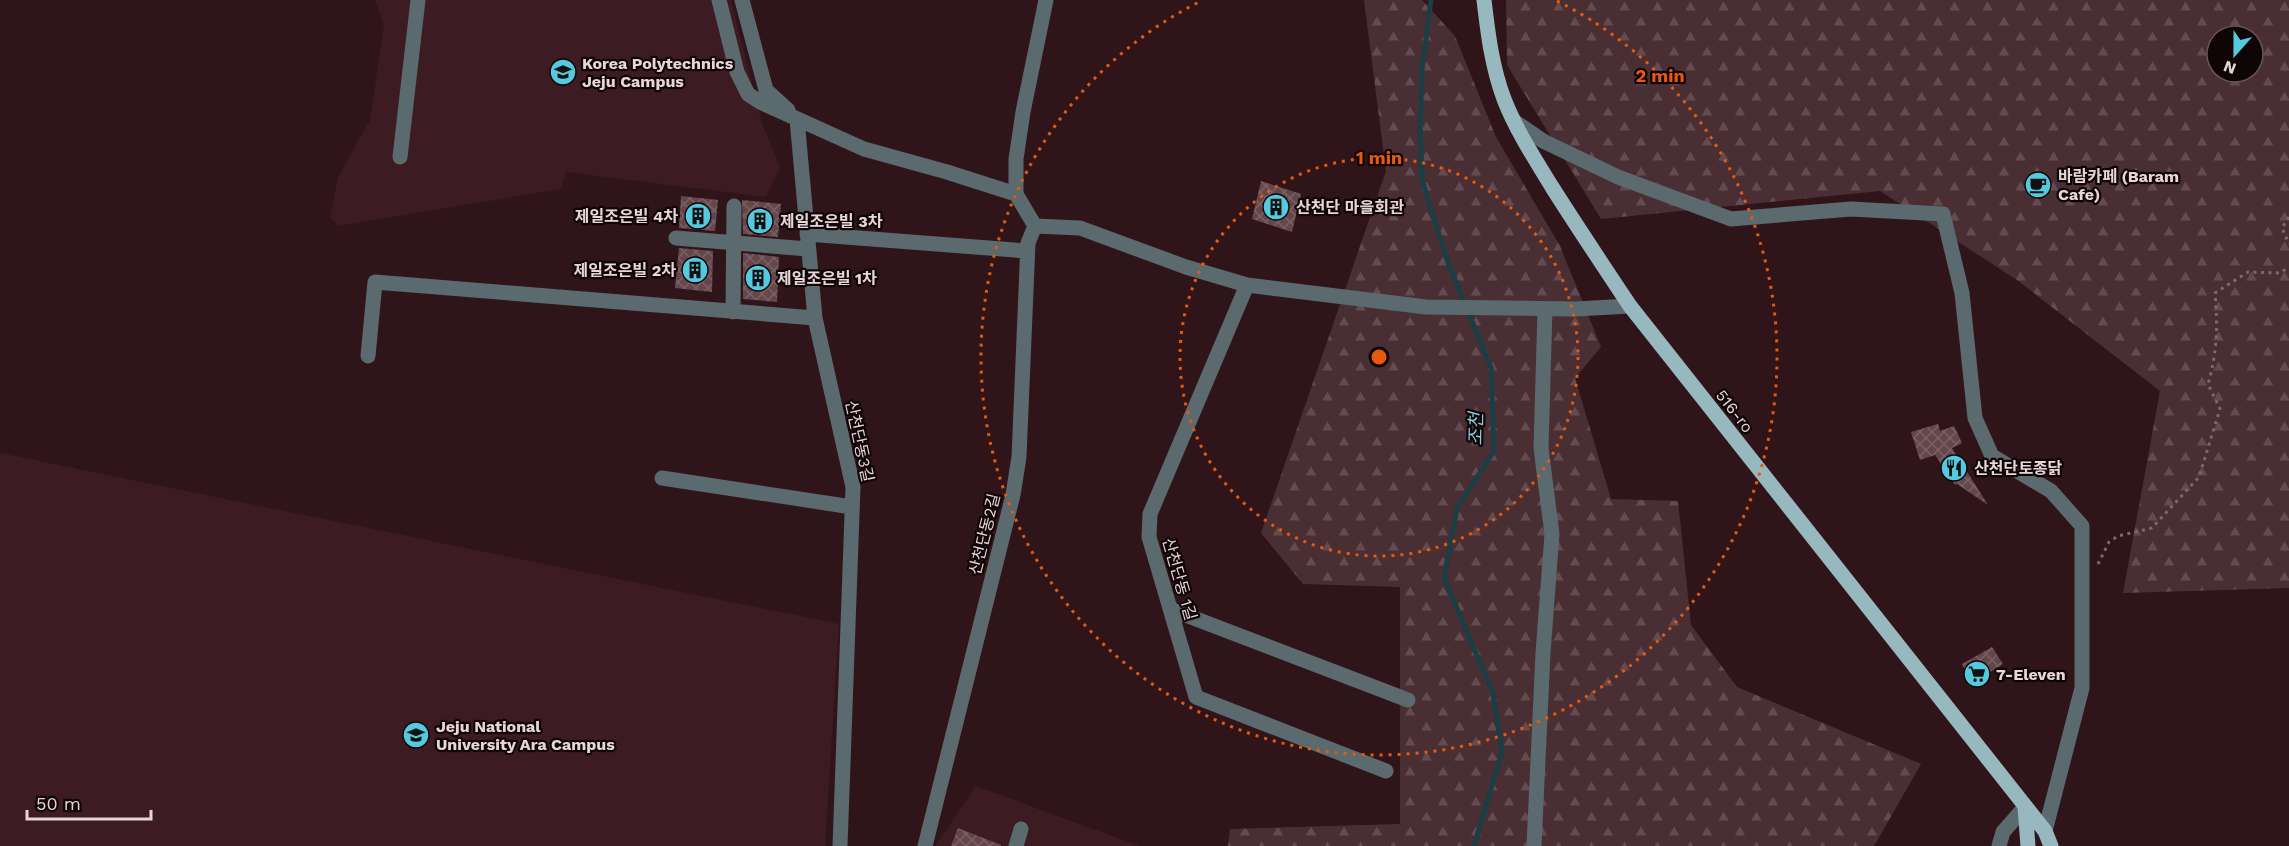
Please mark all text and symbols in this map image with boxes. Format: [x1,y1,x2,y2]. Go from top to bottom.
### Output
north arrow [2205,24,2265,84]
place label: Korea Polytechnics Jeju Campus [582,54,734,91]
school or university icon: Korea Polytechnics Jeju Campus [548,57,578,87]
text: N [2221,57,2239,79]
text: 2 min [1635,65,1685,86]
text: 1 min [1356,147,1402,168]
place label: 바람카페 (Baram Cafe) [2058,167,2179,204]
cafe icon: 바람카페 (Baram Cafe) [2023,170,2053,200]
building icon: 산천단 마을회관 [1261,192,1291,222]
place label: 산천단 마을회관 [1296,198,1404,217]
building icon: 제일조은빌 4차 [683,201,713,231]
building icon: 제일조은빌 3차 [745,206,775,236]
place label: 제일조은빌 4차 [575,207,678,226]
place label: 제일조은빌 3차 [780,212,883,231]
building icon: 제일조은빌 2차 [680,255,710,285]
place label: 제일조은빌 2차 [574,261,676,280]
building icon: 제일조은빌 1차 [743,263,773,293]
place label: 제일조은빌 1차 [777,269,877,288]
centre of rings [1369,347,1389,367]
street label: 516-ro [1712,386,1757,437]
street label: 산천단동3길 [842,399,877,484]
water label: 조천 [1465,410,1486,446]
restaurant icon: 산천단토종닭 [1939,453,1969,483]
place label: 산천단토종닭 [1974,459,2063,478]
street label: 산천단동2길 [965,492,1004,577]
street label: 산천단동 1길 [1159,536,1200,623]
supermarket icon: 7-Eleven [1962,659,1992,689]
place label: 7-Eleven [1996,665,2066,684]
place label: Jeju National University Ara Campus [436,717,615,754]
school or university icon: Jeju National University Ara Campus [401,720,431,750]
scale bar [27,783,152,821]
text: 50 m [36,793,81,814]

